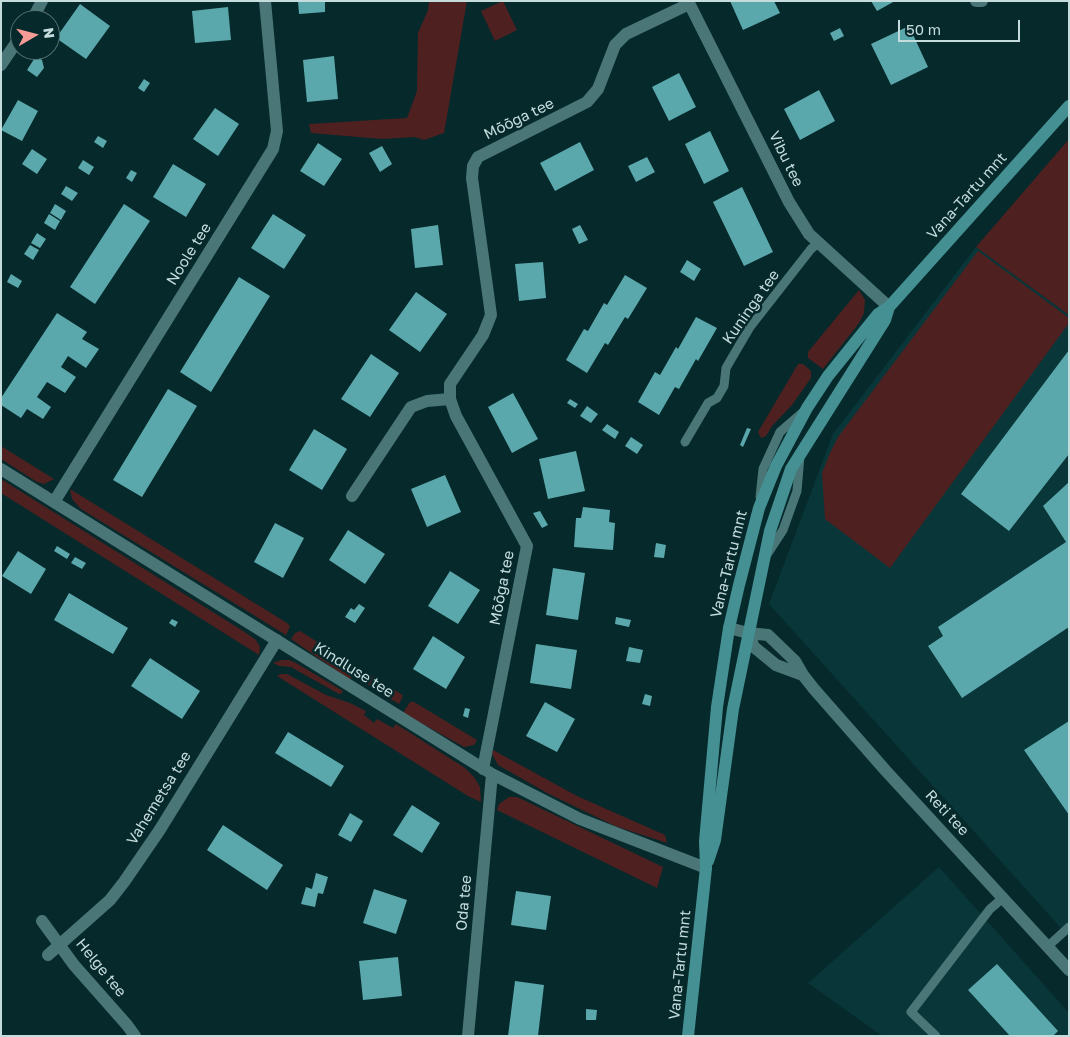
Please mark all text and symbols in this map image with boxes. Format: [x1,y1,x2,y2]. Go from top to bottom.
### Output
north arrow [10,10,60,60]
scale bar [900,10,1022,42]
text: 50 m [906,20,941,38]
text: N [40,27,59,39]
street label: Mõõga tee [481,94,557,144]
street label: Vibu tee [765,128,807,190]
street label: Vana-Tartu mnt [923,149,1011,243]
street label: Noole tee [163,220,215,288]
street label: Kuninga tee [719,266,783,348]
street label: Vana-Tartu mnt [707,508,751,620]
street label: Mõõga tee [486,549,518,627]
street label: Kindluse tee [311,638,397,702]
street label: Vahemetsa tee [123,748,195,848]
street label: Reti tee [921,786,973,840]
street label: Oda tee [453,874,475,932]
street label: Vana-Tartu mnt [665,909,695,1021]
street label: Helge tee [72,935,130,1001]

